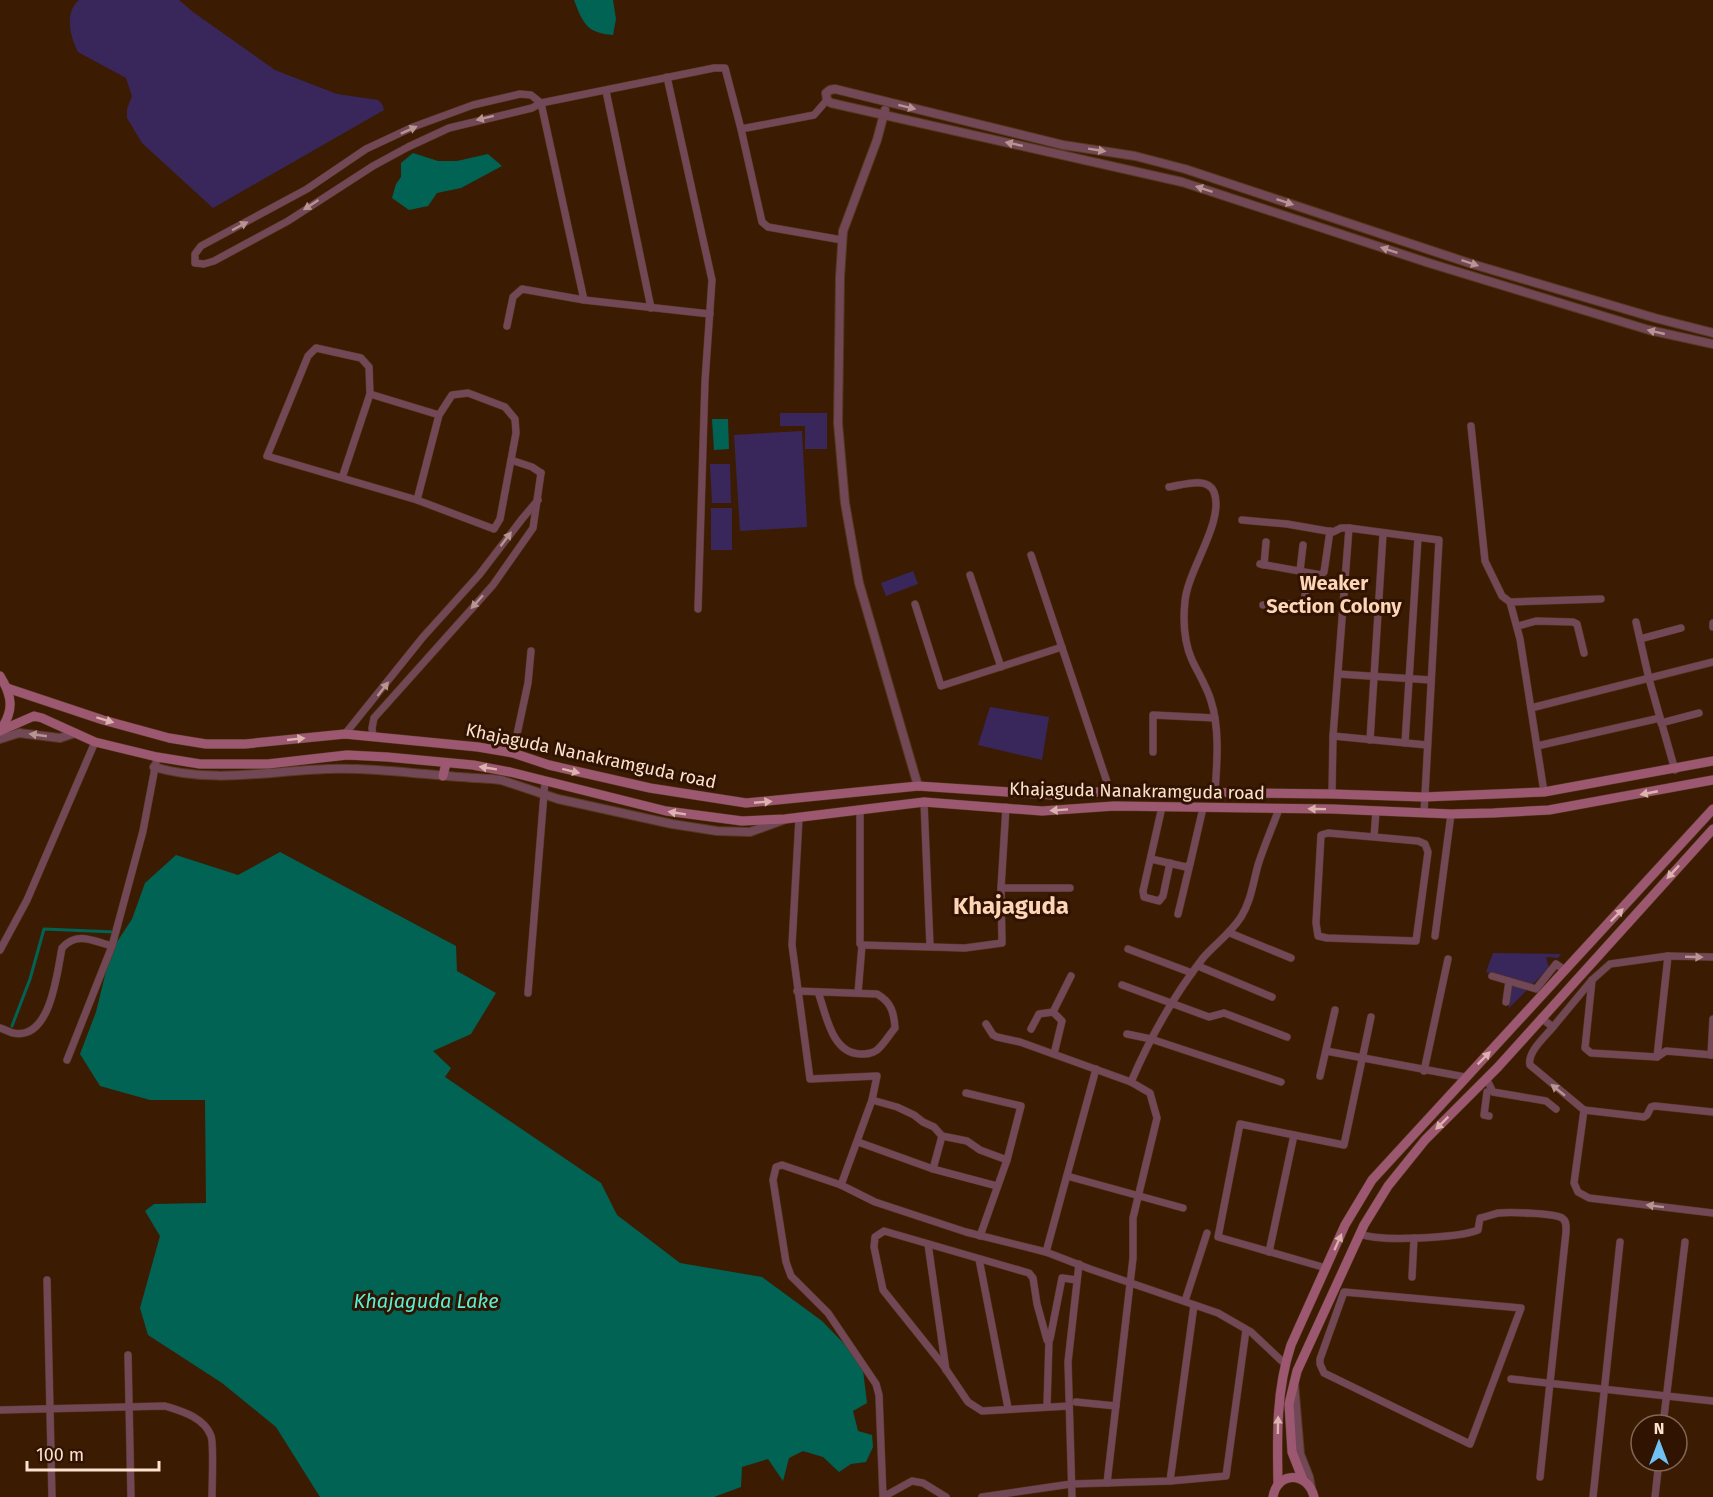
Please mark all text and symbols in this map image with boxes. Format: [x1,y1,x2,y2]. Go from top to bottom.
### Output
one-way arrow [898,102,916,112]
one-way arrow [476,114,494,124]
one-way arrow [400,125,417,134]
one-way arrow [1005,139,1023,149]
one-way arrow [1088,146,1107,155]
one-way arrow [1195,184,1213,193]
one-way arrow [1276,198,1294,207]
one-way arrow [304,199,320,211]
one-way arrow [231,221,248,231]
one-way arrow [1380,245,1398,254]
one-way arrow [1461,259,1479,268]
one-way arrow [1647,326,1665,336]
one-way arrow [500,531,512,546]
district label: Weaker Section Colony [1266,571,1402,618]
one-way arrow [471,594,484,609]
one-way arrow [376,681,389,697]
one-way arrow [96,716,114,725]
street label: Khajaguda Nanakramguda road [464,719,718,793]
one-way arrow [28,731,47,740]
one-way arrow [287,734,306,744]
one-way arrow [478,763,497,772]
one-way arrow [562,766,581,776]
street label: Khajaguda Nanakramguda road [1009,778,1265,804]
one-way arrow [1640,789,1659,798]
one-way arrow [754,797,773,806]
one-way arrow [1308,804,1327,814]
one-way arrow [1050,805,1069,814]
one-way arrow [668,809,687,818]
one-way arrow [1666,864,1680,879]
district label: Khajaguda [953,892,1069,920]
one-way arrow [1610,908,1624,922]
one-way arrow [1684,952,1703,961]
one-way arrow [1477,1051,1491,1065]
one-way arrow [1550,1083,1566,1096]
one-way arrow [1435,1116,1449,1130]
one-way arrow [1645,1201,1664,1211]
one-way arrow [1333,1233,1342,1250]
water label: Khajaguda Lake [354,1289,499,1313]
north arrow [1629,1413,1689,1473]
one-way arrow [1273,1416,1283,1435]
text: N [1654,1419,1664,1438]
scale bar [27,1434,159,1472]
text: 100 m [36,1444,84,1466]

